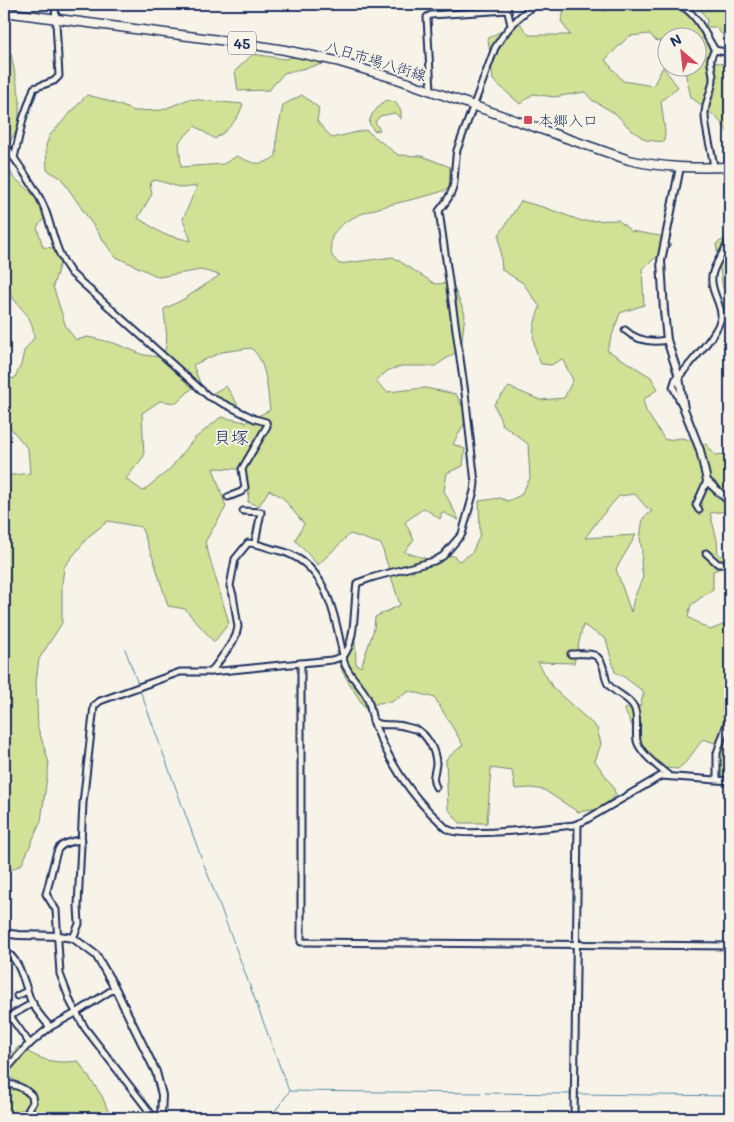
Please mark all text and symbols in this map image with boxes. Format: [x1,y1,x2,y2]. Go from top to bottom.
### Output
north arrow [656,28,706,78]
text: N [667,29,685,51]
road number: 45 [228,32,256,54]
street label: 八日市場八街線 [323,35,429,85]
place label: 本郷入口 [538,110,598,130]
marker: 本郷入口 [522,114,534,126]
district label: 貝塚 [213,425,249,449]

